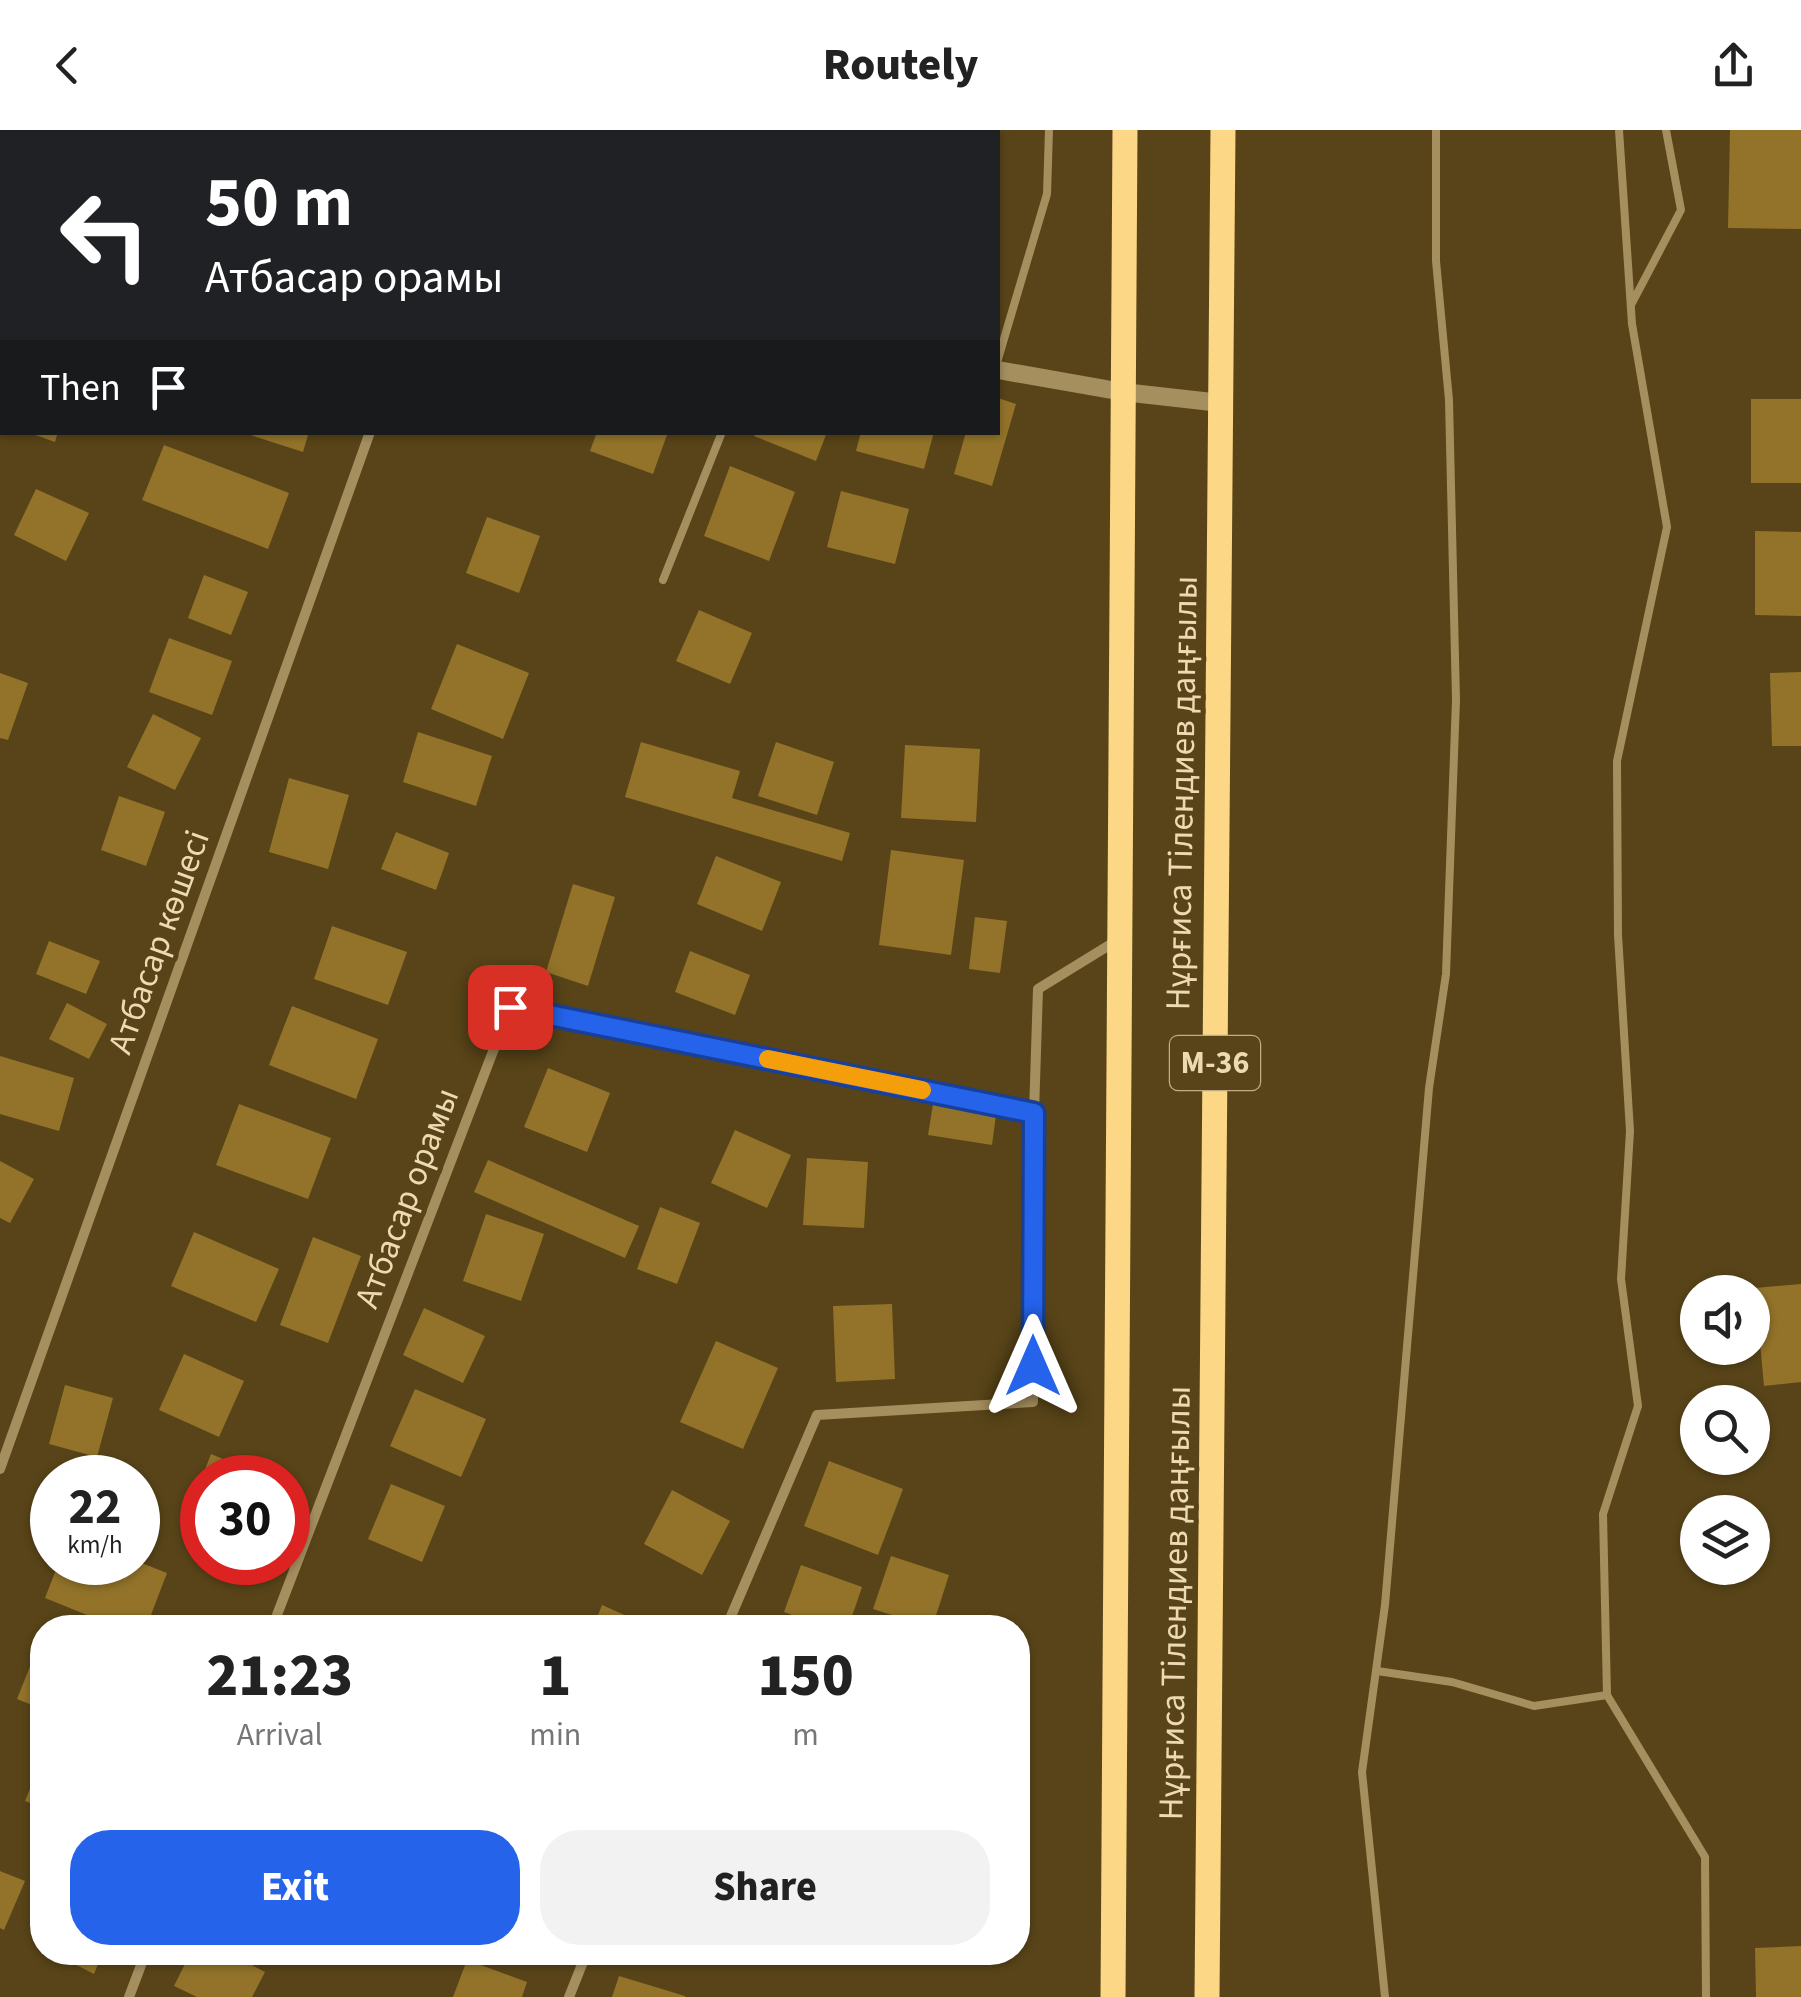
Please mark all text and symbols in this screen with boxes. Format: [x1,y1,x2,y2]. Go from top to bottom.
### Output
text: Routely [823,33,978,97]
icon: back [40,38,95,93]
icon: share [1706,38,1761,93]
text: 50 m [205,153,353,253]
icon: left [40,170,170,300]
text: Атбасар орамы [205,246,503,310]
icon: arrive [141,360,196,415]
text: Then [40,361,121,415]
street label: Нұрғиса Тілендиев даңғылы [1153,575,1211,1011]
street label: Атбасар көшесі [95,823,223,1061]
pin [468,965,553,1050]
icon: arrive [483,980,538,1035]
road number: M-36 [1170,1036,1260,1090]
street label: Атбасар орамы [342,1081,472,1315]
map controls [1680,1275,1770,1585]
button: sound [1680,1275,1770,1365]
position arrow [981,1314,1085,1418]
street label: Нұрғиса Тілендиев даңғылы [1146,1385,1204,1821]
button: search [1680,1385,1770,1475]
speed limit sign: 30 [180,1455,310,1585]
text: 22 [69,1472,121,1543]
button: layers [1680,1495,1770,1585]
text: km/h [67,1527,123,1563]
text: 21:23 [206,1634,353,1719]
text: 1 [539,1634,571,1719]
text: 150 [758,1634,854,1719]
text: Arrival [237,1712,323,1758]
text: min [529,1712,581,1758]
text: m [792,1712,819,1758]
button: Exit [70,1830,520,1945]
button: Share [540,1830,990,1945]

